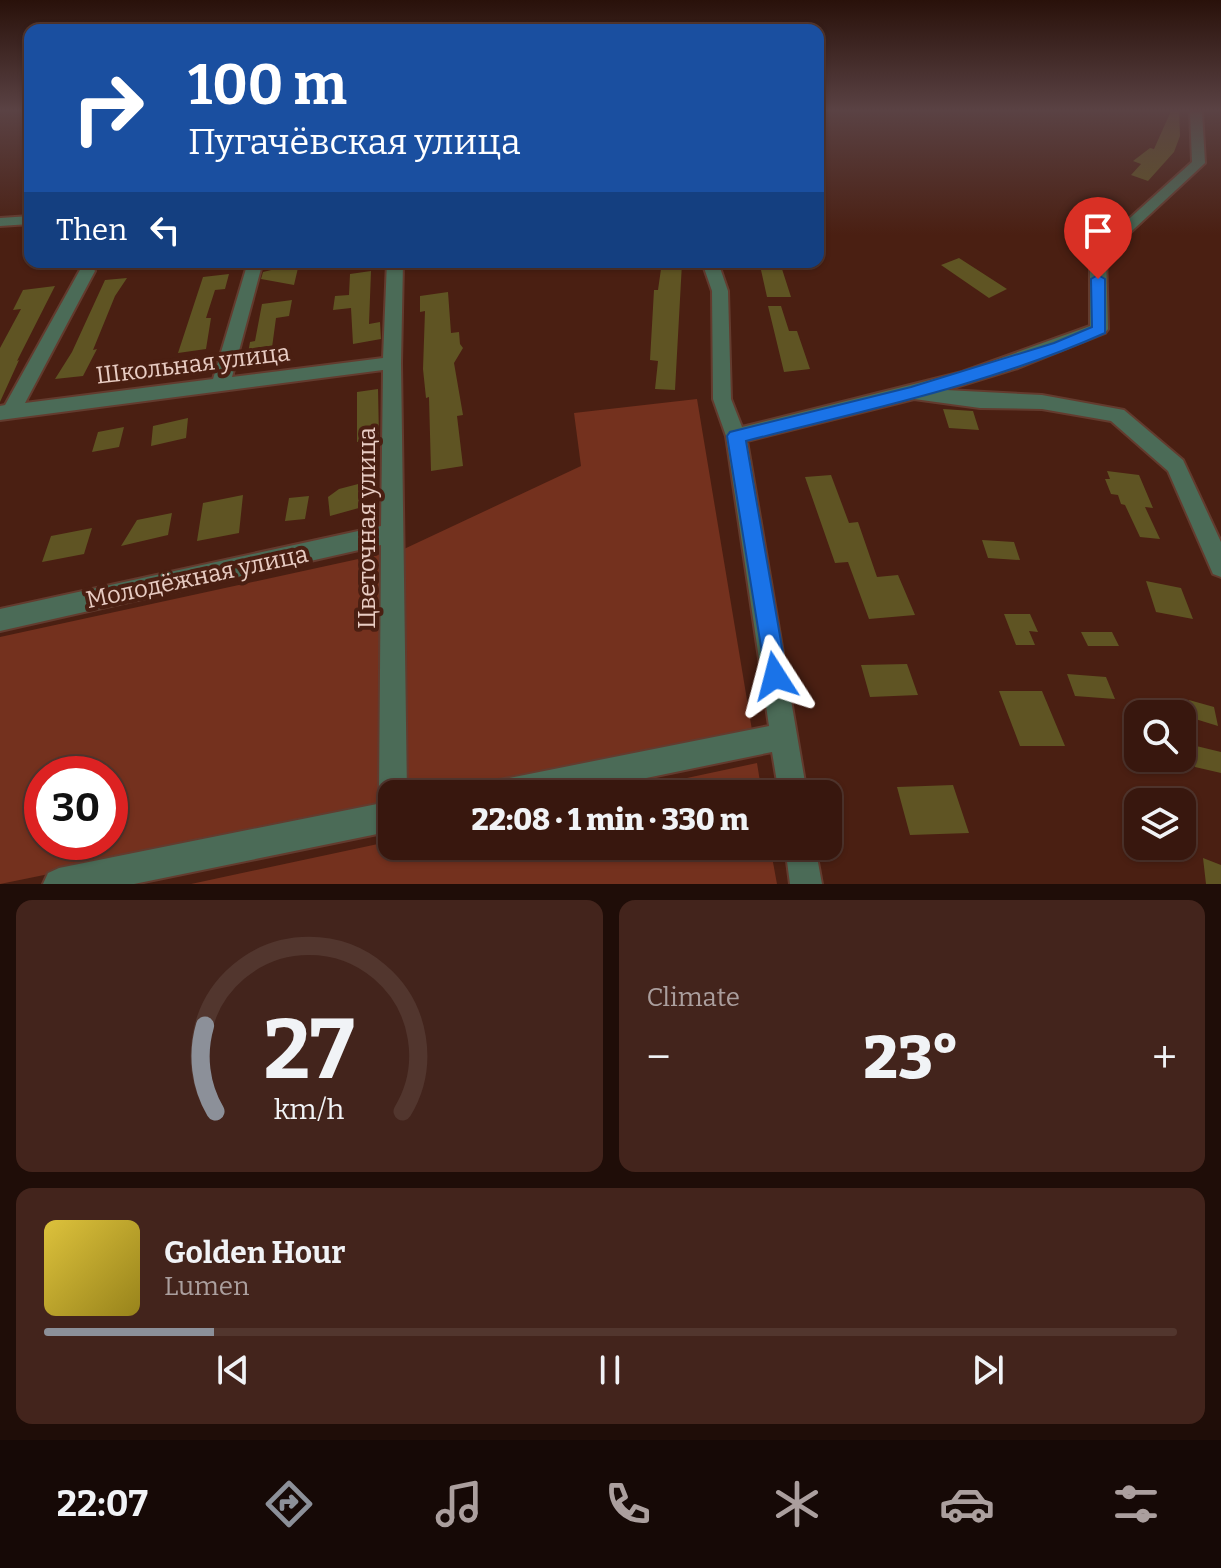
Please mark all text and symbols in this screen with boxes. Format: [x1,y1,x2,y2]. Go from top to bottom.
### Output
text: 100 m [188,52,347,119]
icon: right [56,56,160,160]
text: Пугачёвская улица [188,120,521,164]
pin [1064,197,1132,279]
icon: left [143,208,187,252]
icon: arrive [1076,209,1120,253]
text: Then [56,212,127,248]
street label: Школьная улица [94,338,292,390]
street label: Цветочная улица [353,427,381,629]
street label: Молодёжная улица [83,540,311,614]
position arrow [733,634,817,718]
map controls [1124,700,1196,860]
button: search [1124,700,1196,772]
speed limit sign: 30 [24,756,128,860]
button: layers [1124,788,1196,860]
text: 22:08 · 1 min · 330 m [472,802,748,838]
text: Climate [647,982,740,1013]
text: 27 [264,1000,355,1100]
text: 23° [864,1022,959,1094]
text: − [647,1031,671,1084]
text: + [1152,1031,1177,1084]
text: km/h [274,1092,345,1127]
text: Golden Hour [164,1235,345,1271]
text: Lumen [164,1271,250,1302]
icon: previous [211,1348,255,1392]
icon: pause [588,1348,632,1392]
icon: next [966,1348,1010,1392]
icon: directions [261,1476,317,1532]
icon: music [431,1476,487,1532]
icon: phone [600,1476,656,1532]
icon: climate [769,1476,825,1532]
icon: car [939,1476,995,1532]
icon: filters [1108,1476,1164,1532]
text: 22:07 [57,1482,148,1526]

